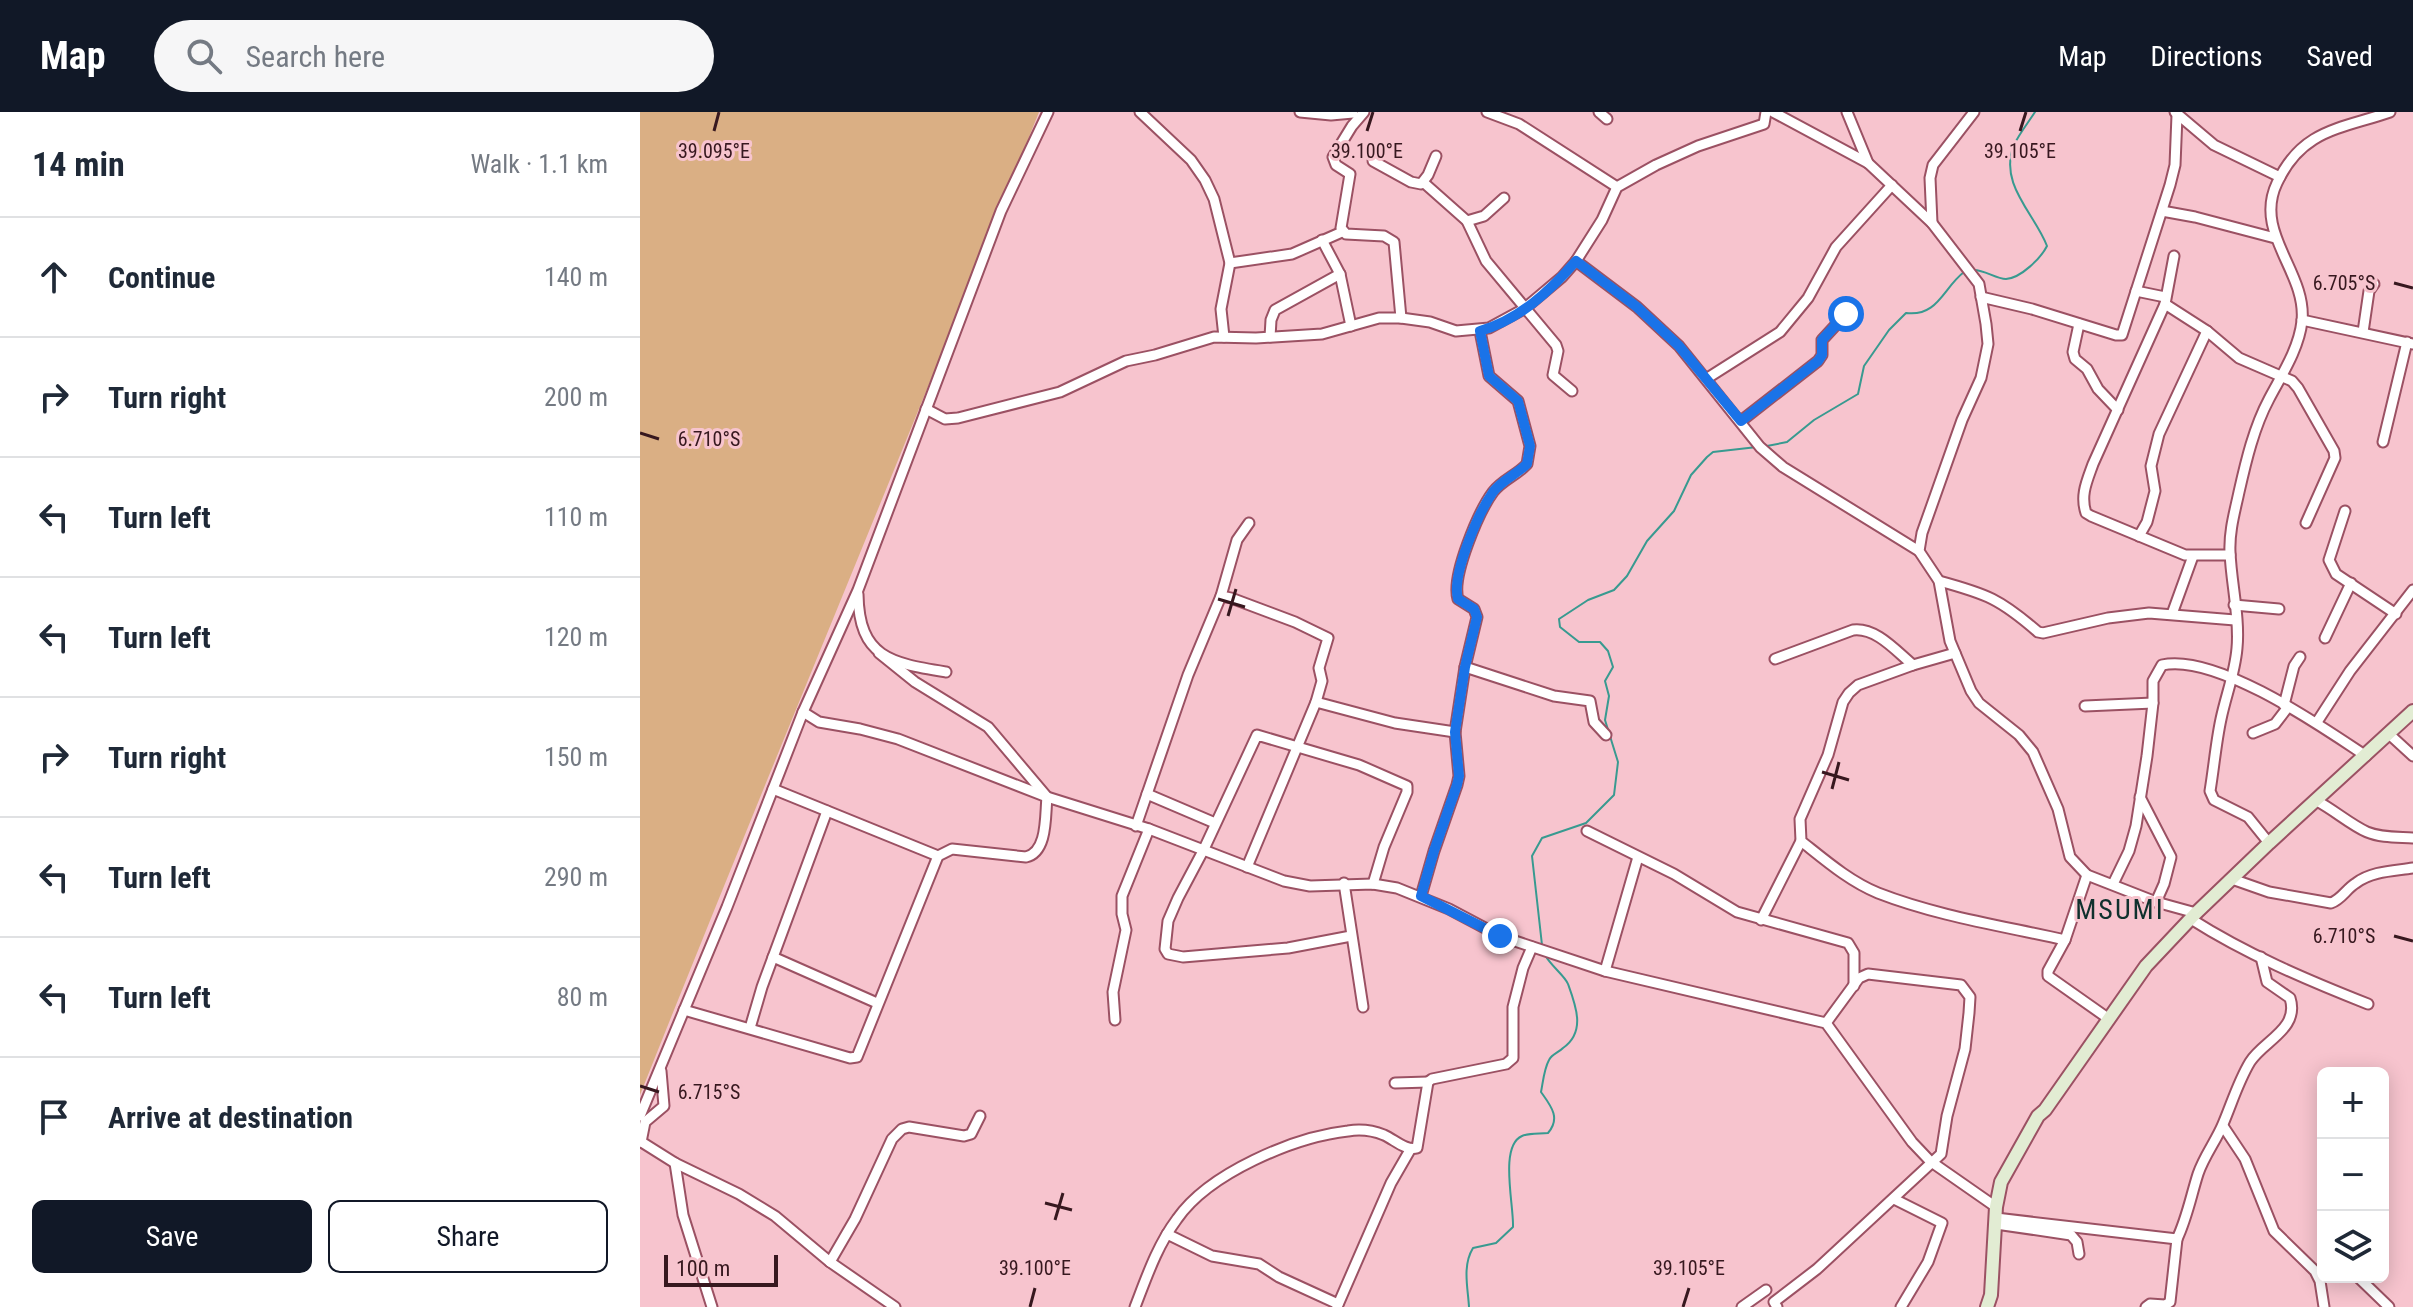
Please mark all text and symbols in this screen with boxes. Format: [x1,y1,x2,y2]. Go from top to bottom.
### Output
search box [154,20,714,92]
text: Map [40,34,106,78]
icon: search [182,34,226,78]
text: Search here [246,39,385,74]
text: Map [2058,40,2107,73]
text: Directions [2151,40,2262,73]
text: Saved [2306,40,2373,73]
text: 39.095°E [678,139,750,163]
text: 39.100°E [1331,139,1403,163]
text: 39.105°E [1984,139,2056,163]
text: 14 min [32,144,125,184]
text: Walk · 1.1 km [470,149,608,179]
icon: ahead [32,255,76,299]
text: Continue [108,260,215,295]
text: 140 m [544,262,608,292]
text: 6.705°S [2313,271,2375,295]
route start [1828,296,1864,332]
icon: right [32,375,76,419]
text: Turn right [108,380,226,415]
text: 200 m [544,382,608,412]
text: 6.710°S [678,427,740,451]
icon: left [32,495,76,539]
text: Turn left [108,500,211,535]
text: 110 m [544,502,608,532]
icon: left [32,615,76,659]
text: Turn left [108,620,211,655]
text: 120 m [544,622,608,652]
icon: right [32,735,76,779]
text: Turn right [108,740,226,775]
text: 150 m [544,742,608,772]
icon: left [32,855,76,899]
text: Turn left [108,860,211,895]
text: 290 m [544,862,608,892]
district label: MSUMI [2075,893,2165,926]
route end [1482,918,1518,954]
text: 6.710°S [2313,924,2375,948]
icon: left [32,975,76,1019]
text: Turn left [108,980,211,1015]
text: 80 m [557,982,608,1012]
map controls [2317,1067,2389,1283]
button: + [2317,1067,2389,1139]
text: 6.715°S [678,1080,740,1104]
icon: arrive [32,1095,76,1139]
text: Arrive at destination [108,1100,353,1135]
button: − [2317,1139,2389,1211]
button: Save [32,1200,312,1273]
button: Share [328,1200,608,1273]
button: layers [2317,1211,2389,1283]
scale bar [664,1251,778,1287]
text: 100 m [676,1256,730,1281]
text: 39.100°E [999,1256,1071,1280]
text: 39.105°E [1653,1256,1725,1280]

